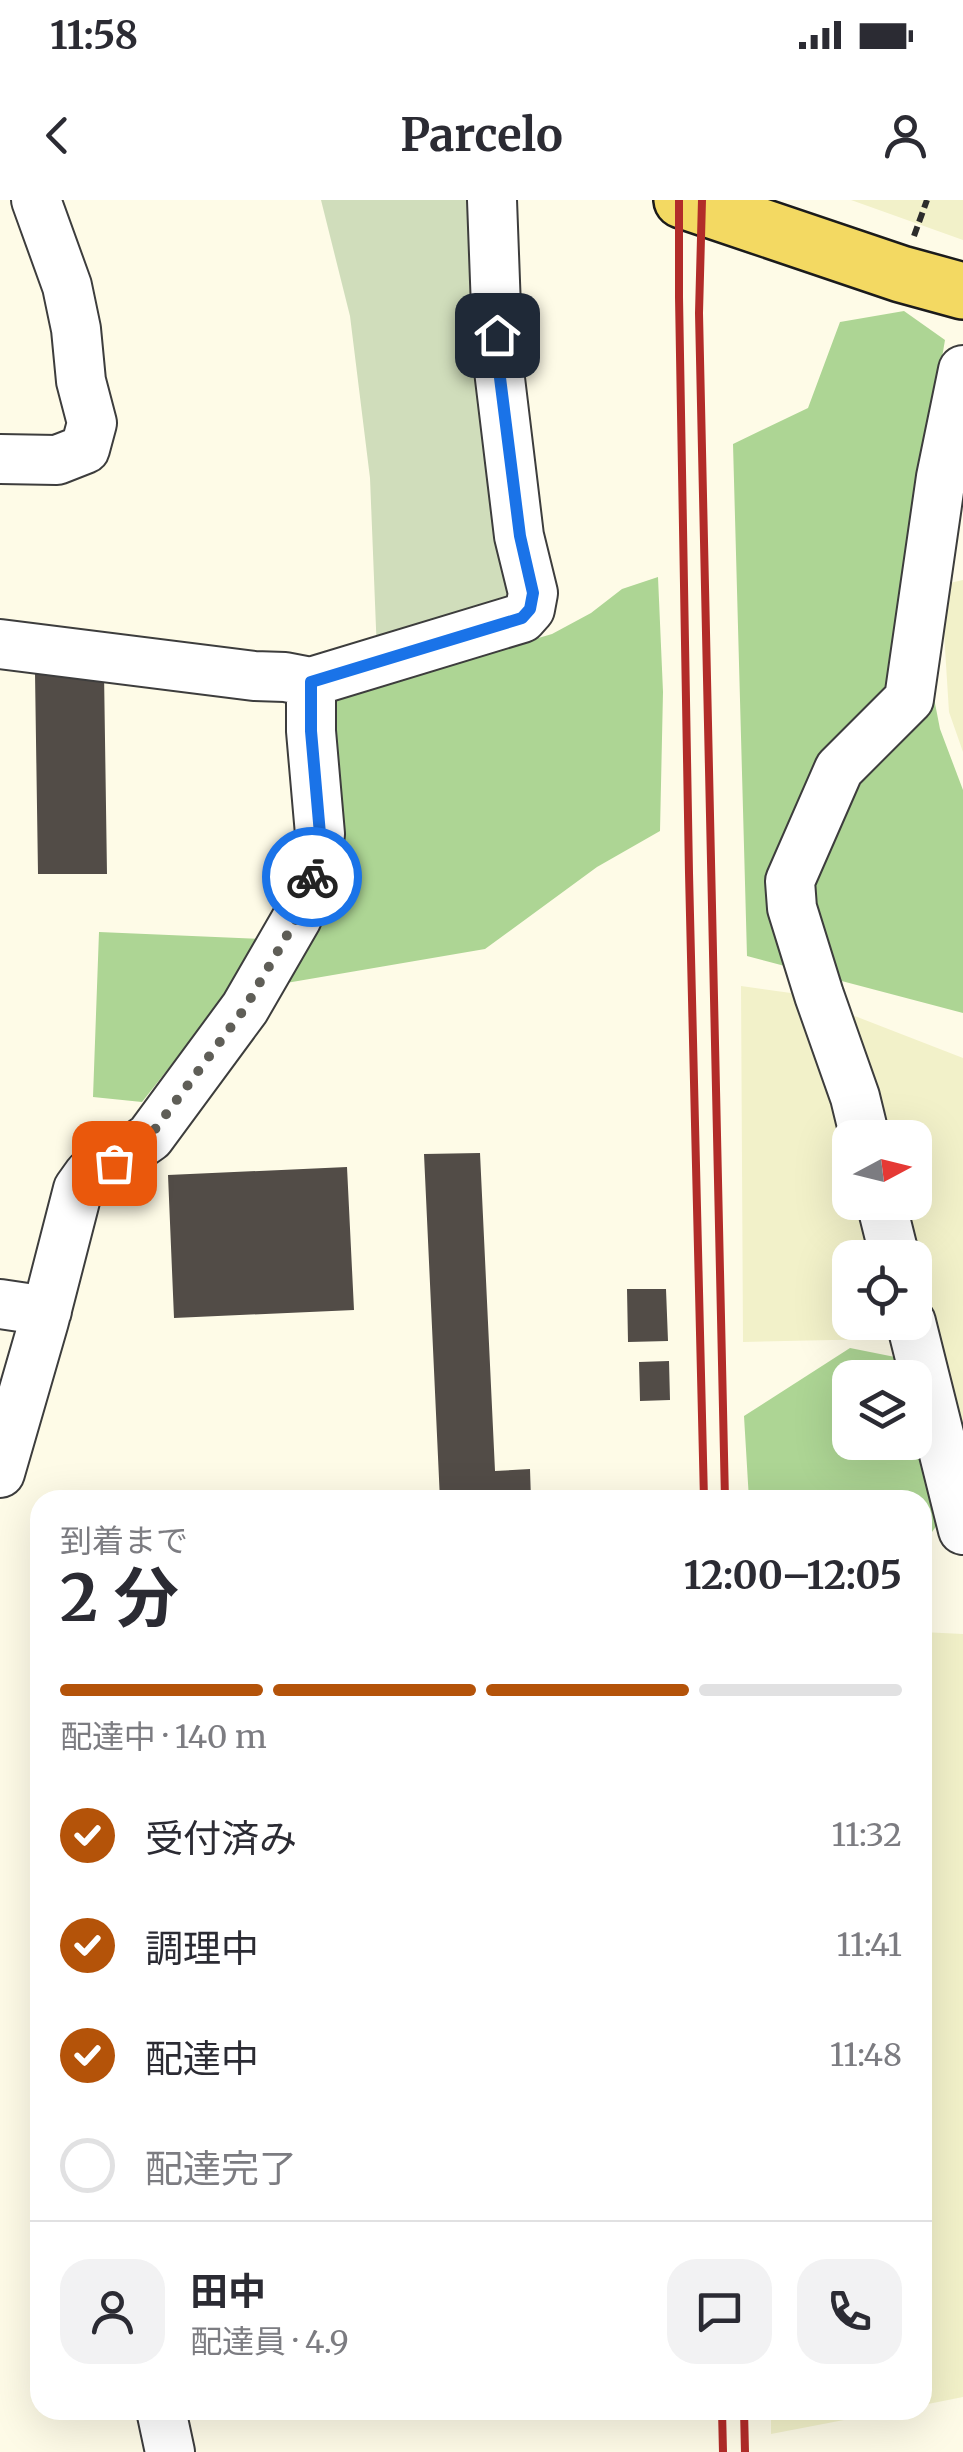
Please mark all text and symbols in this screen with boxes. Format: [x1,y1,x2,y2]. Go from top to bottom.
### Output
text: 11:58 [50,12,138,59]
text: Parcelo [400,107,563,163]
icon: back [30,108,85,163]
icon: person [878,108,933,163]
pin [455,293,540,378]
icon: home [470,308,525,363]
courier [262,827,362,927]
icon: bike [285,850,340,905]
north arrow [832,1120,932,1220]
map controls [832,1120,932,1460]
pin [72,1121,157,1206]
icon: bag [87,1136,142,1191]
button: locate [832,1240,932,1340]
button: layers [832,1360,932,1460]
text: 到着まで [60,1521,188,1561]
text: 12:00–12:05 [684,1552,902,1599]
text: 2 分 [60,1557,179,1639]
text: 配達中 · 140 m [60,1717,267,1757]
icon: check [60,1808,115,1863]
text: 受付済み [145,1815,297,1862]
text: 11:32 [832,1815,902,1855]
icon: check [60,1918,115,1973]
text: 調理中 [145,1925,259,1972]
text: 11:41 [837,1925,902,1965]
icon: check [60,2028,115,2083]
text: 配達中 [145,2035,259,2082]
text: 11:48 [830,2035,902,2075]
text: 配達完了 [145,2145,297,2192]
button: person [60,2259,165,2364]
button: chat [667,2259,772,2364]
button: phone [797,2259,902,2364]
text: 田中 [190,2268,266,2315]
text: 配達員 · 4.9 [190,2322,349,2362]

